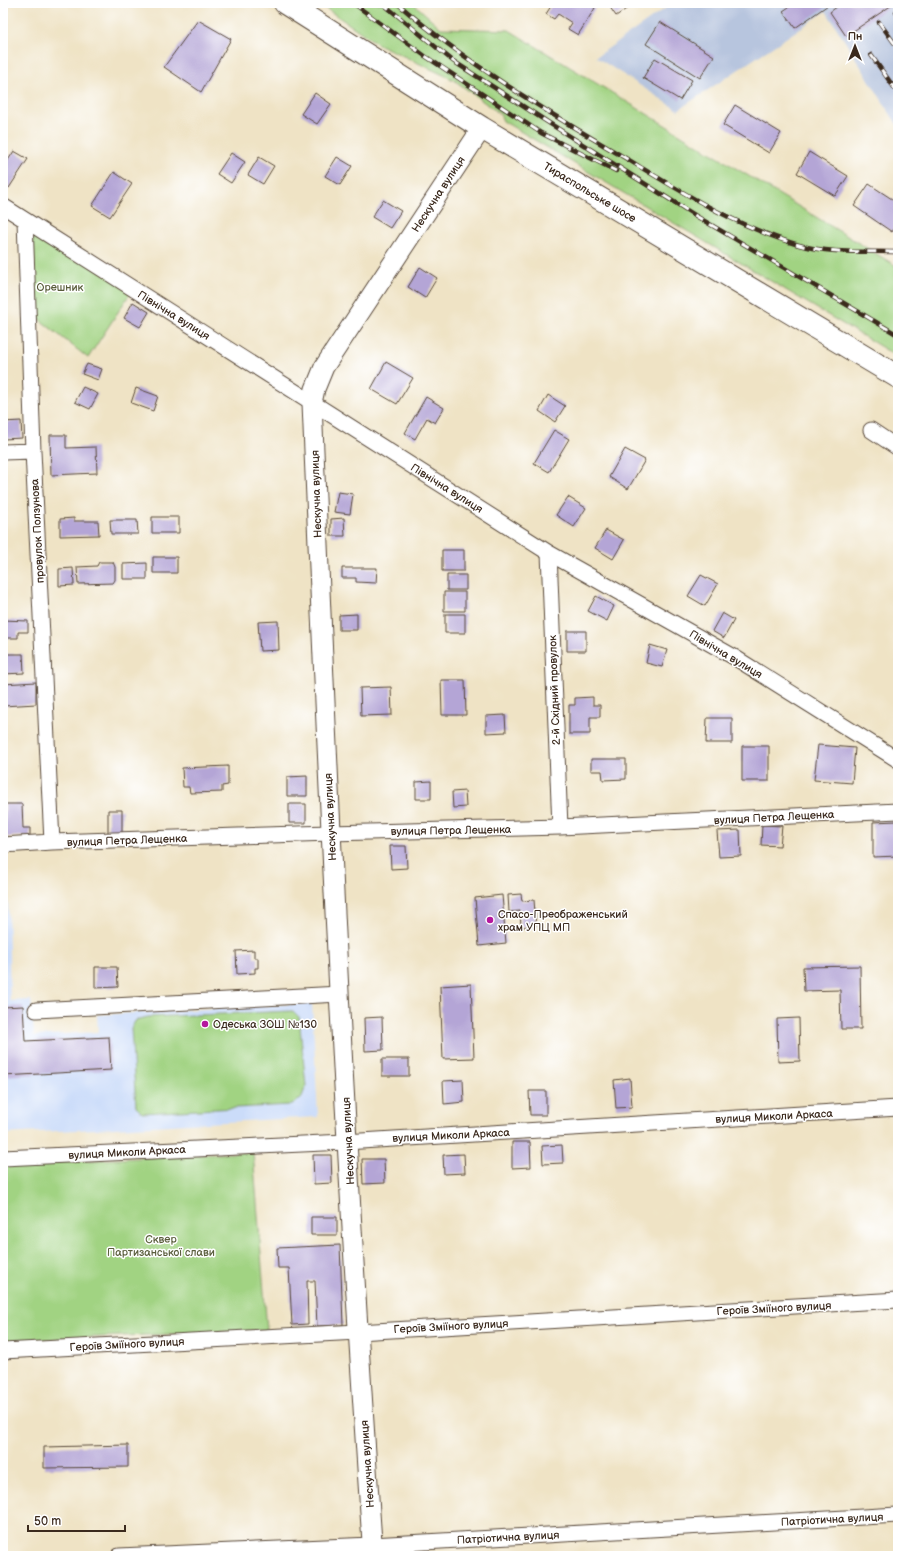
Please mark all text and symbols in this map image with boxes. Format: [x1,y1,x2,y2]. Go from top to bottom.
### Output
north arrow [835,26,875,66]
text: Пн [848,30,862,43]
street label: Нескучна вулиця [409,154,468,235]
street label: Тираспольське шосе [541,160,638,225]
park label: Орешник [37,281,84,294]
street label: Північна вулиця [135,288,212,343]
street label: Нескучна вулиця [308,450,325,538]
street label: Північна вулиця [408,461,485,516]
street label: провулок Ползунова [28,478,47,584]
street label: Північна вулиця [687,628,765,681]
street label: 2-й Східний провулок [546,635,563,745]
street label: Нескучна вулиця [322,773,339,861]
street label: вулиця Петра Лещенка [713,808,835,827]
street label: вулиця Петра Лещенка [391,823,512,838]
street label: вулиця Петра Лещенка [67,832,188,849]
place label: Спасо-Преображенський храм УПЦ МП [498,908,628,934]
marker: Спасо-Преображенський храм УПЦ МП [485,915,495,925]
place label: Одеська ЗОШ №130 [213,1018,318,1031]
marker: Одеська ЗОШ №130 [200,1019,210,1029]
street label: Нескучна вулиця [340,1097,357,1185]
street label: вулиця Миколи Аркаса [715,1107,834,1126]
street label: вулиця Миколи Аркаса [392,1126,511,1145]
street label: вулиця Миколи Аркаса [68,1143,187,1162]
park label: Сквер Партизанської слави [107,1233,215,1259]
street label: Героїв Зміїного вулиця [716,1299,832,1318]
street label: Героїв Зміїного вулиця [393,1317,509,1336]
street label: Героїв Зміїного вулиця [69,1335,185,1354]
street label: Нескучна вулиця [358,1420,377,1508]
scale bar [28,1507,125,1533]
street label: Патріотична вулиця [780,1510,884,1529]
text: 50 m [34,1514,61,1529]
street label: Патріотична вулиця [456,1528,560,1547]

